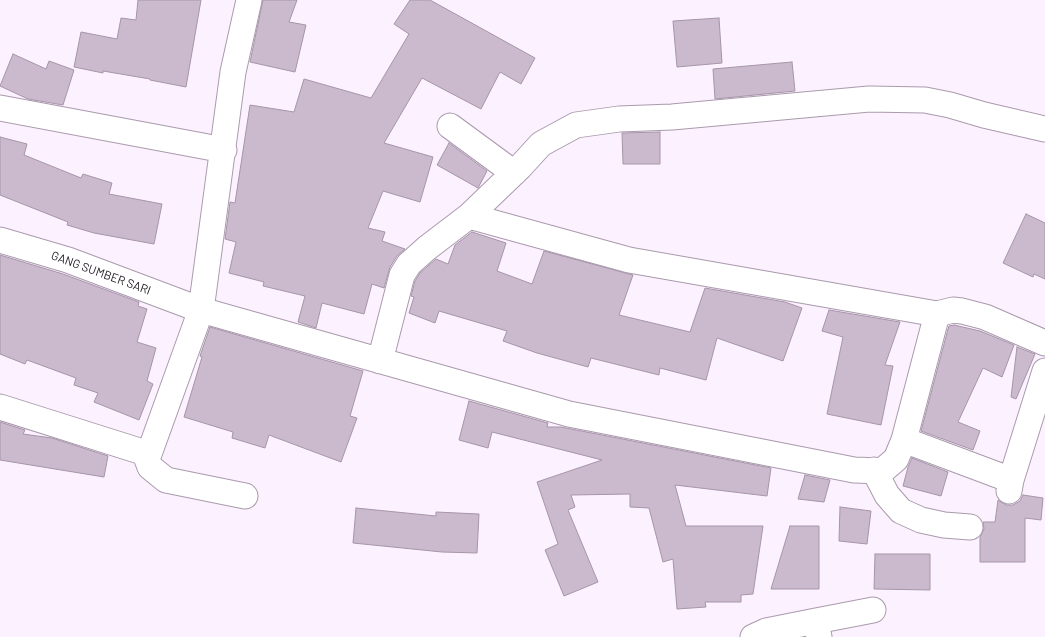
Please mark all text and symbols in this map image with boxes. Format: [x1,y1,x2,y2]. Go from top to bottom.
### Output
street label: GANG SUMBER SARI [49,248,153,298]

